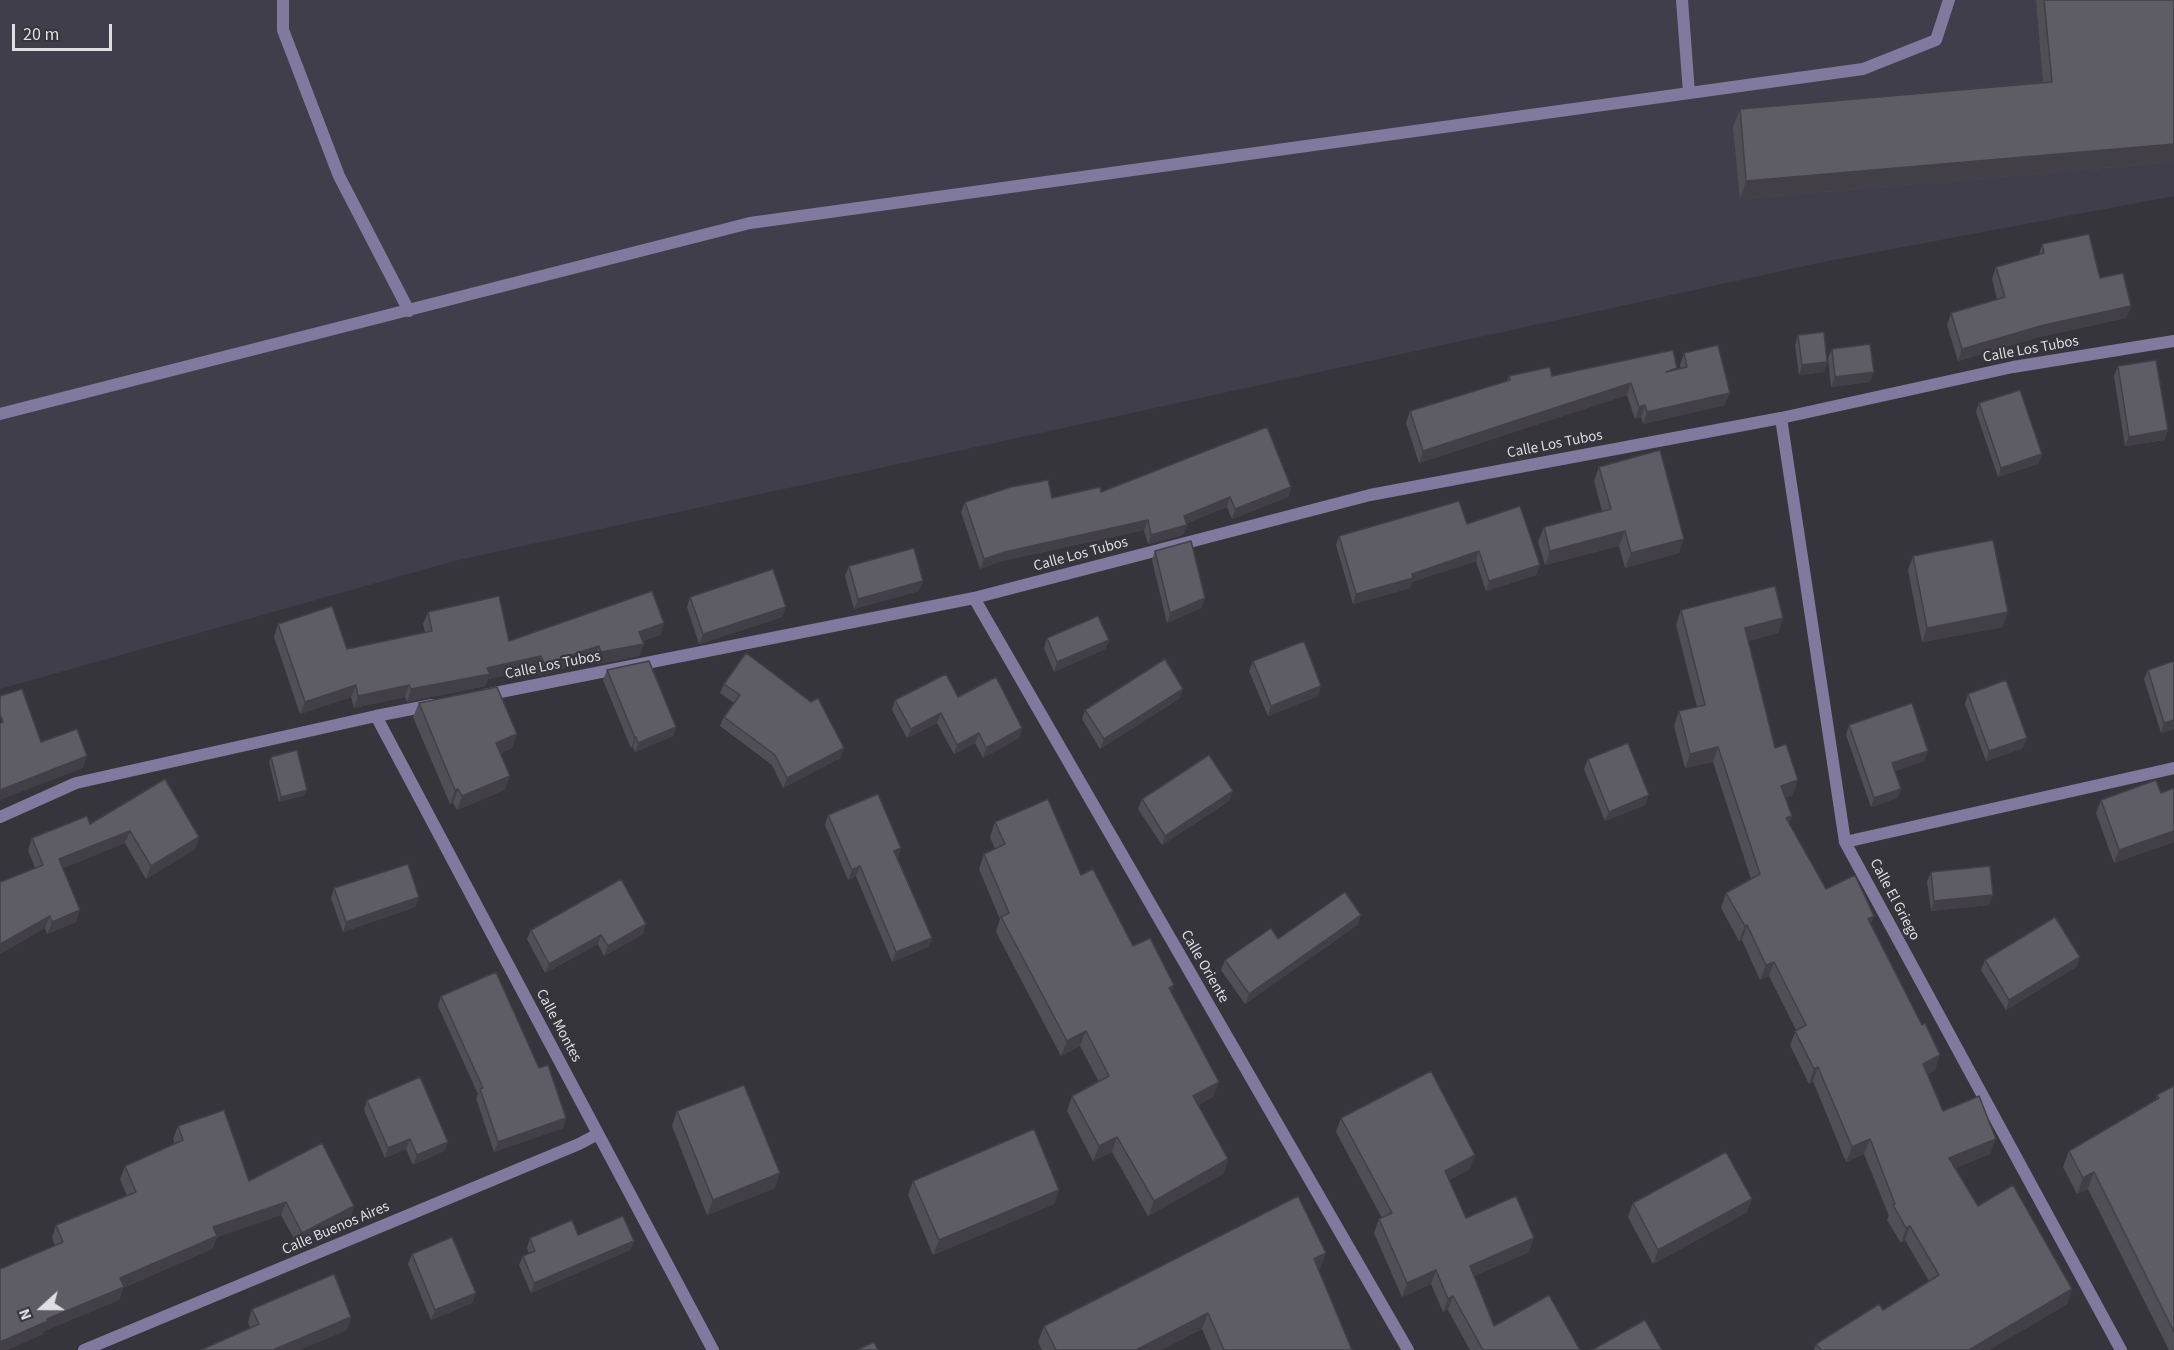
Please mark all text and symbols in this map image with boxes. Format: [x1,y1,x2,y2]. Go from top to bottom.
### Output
scale bar [15,12,116,50]
text: 20 m [23,22,59,47]
street label: Calle Los Tubos [1982,333,2080,367]
street label: Calle Los Tubos [1506,427,1604,463]
street label: Calle Los Tubos [1032,534,1130,576]
street label: Calle Los Tubos [504,648,602,684]
street label: Calle El Griego [1865,856,1923,944]
street label: Calle Oriente [1176,927,1232,1007]
street label: Calle Montes [531,986,585,1066]
street label: Calle Buenos Aires [280,1198,392,1260]
north arrow [12,1278,72,1338]
text: N [13,1306,37,1323]

